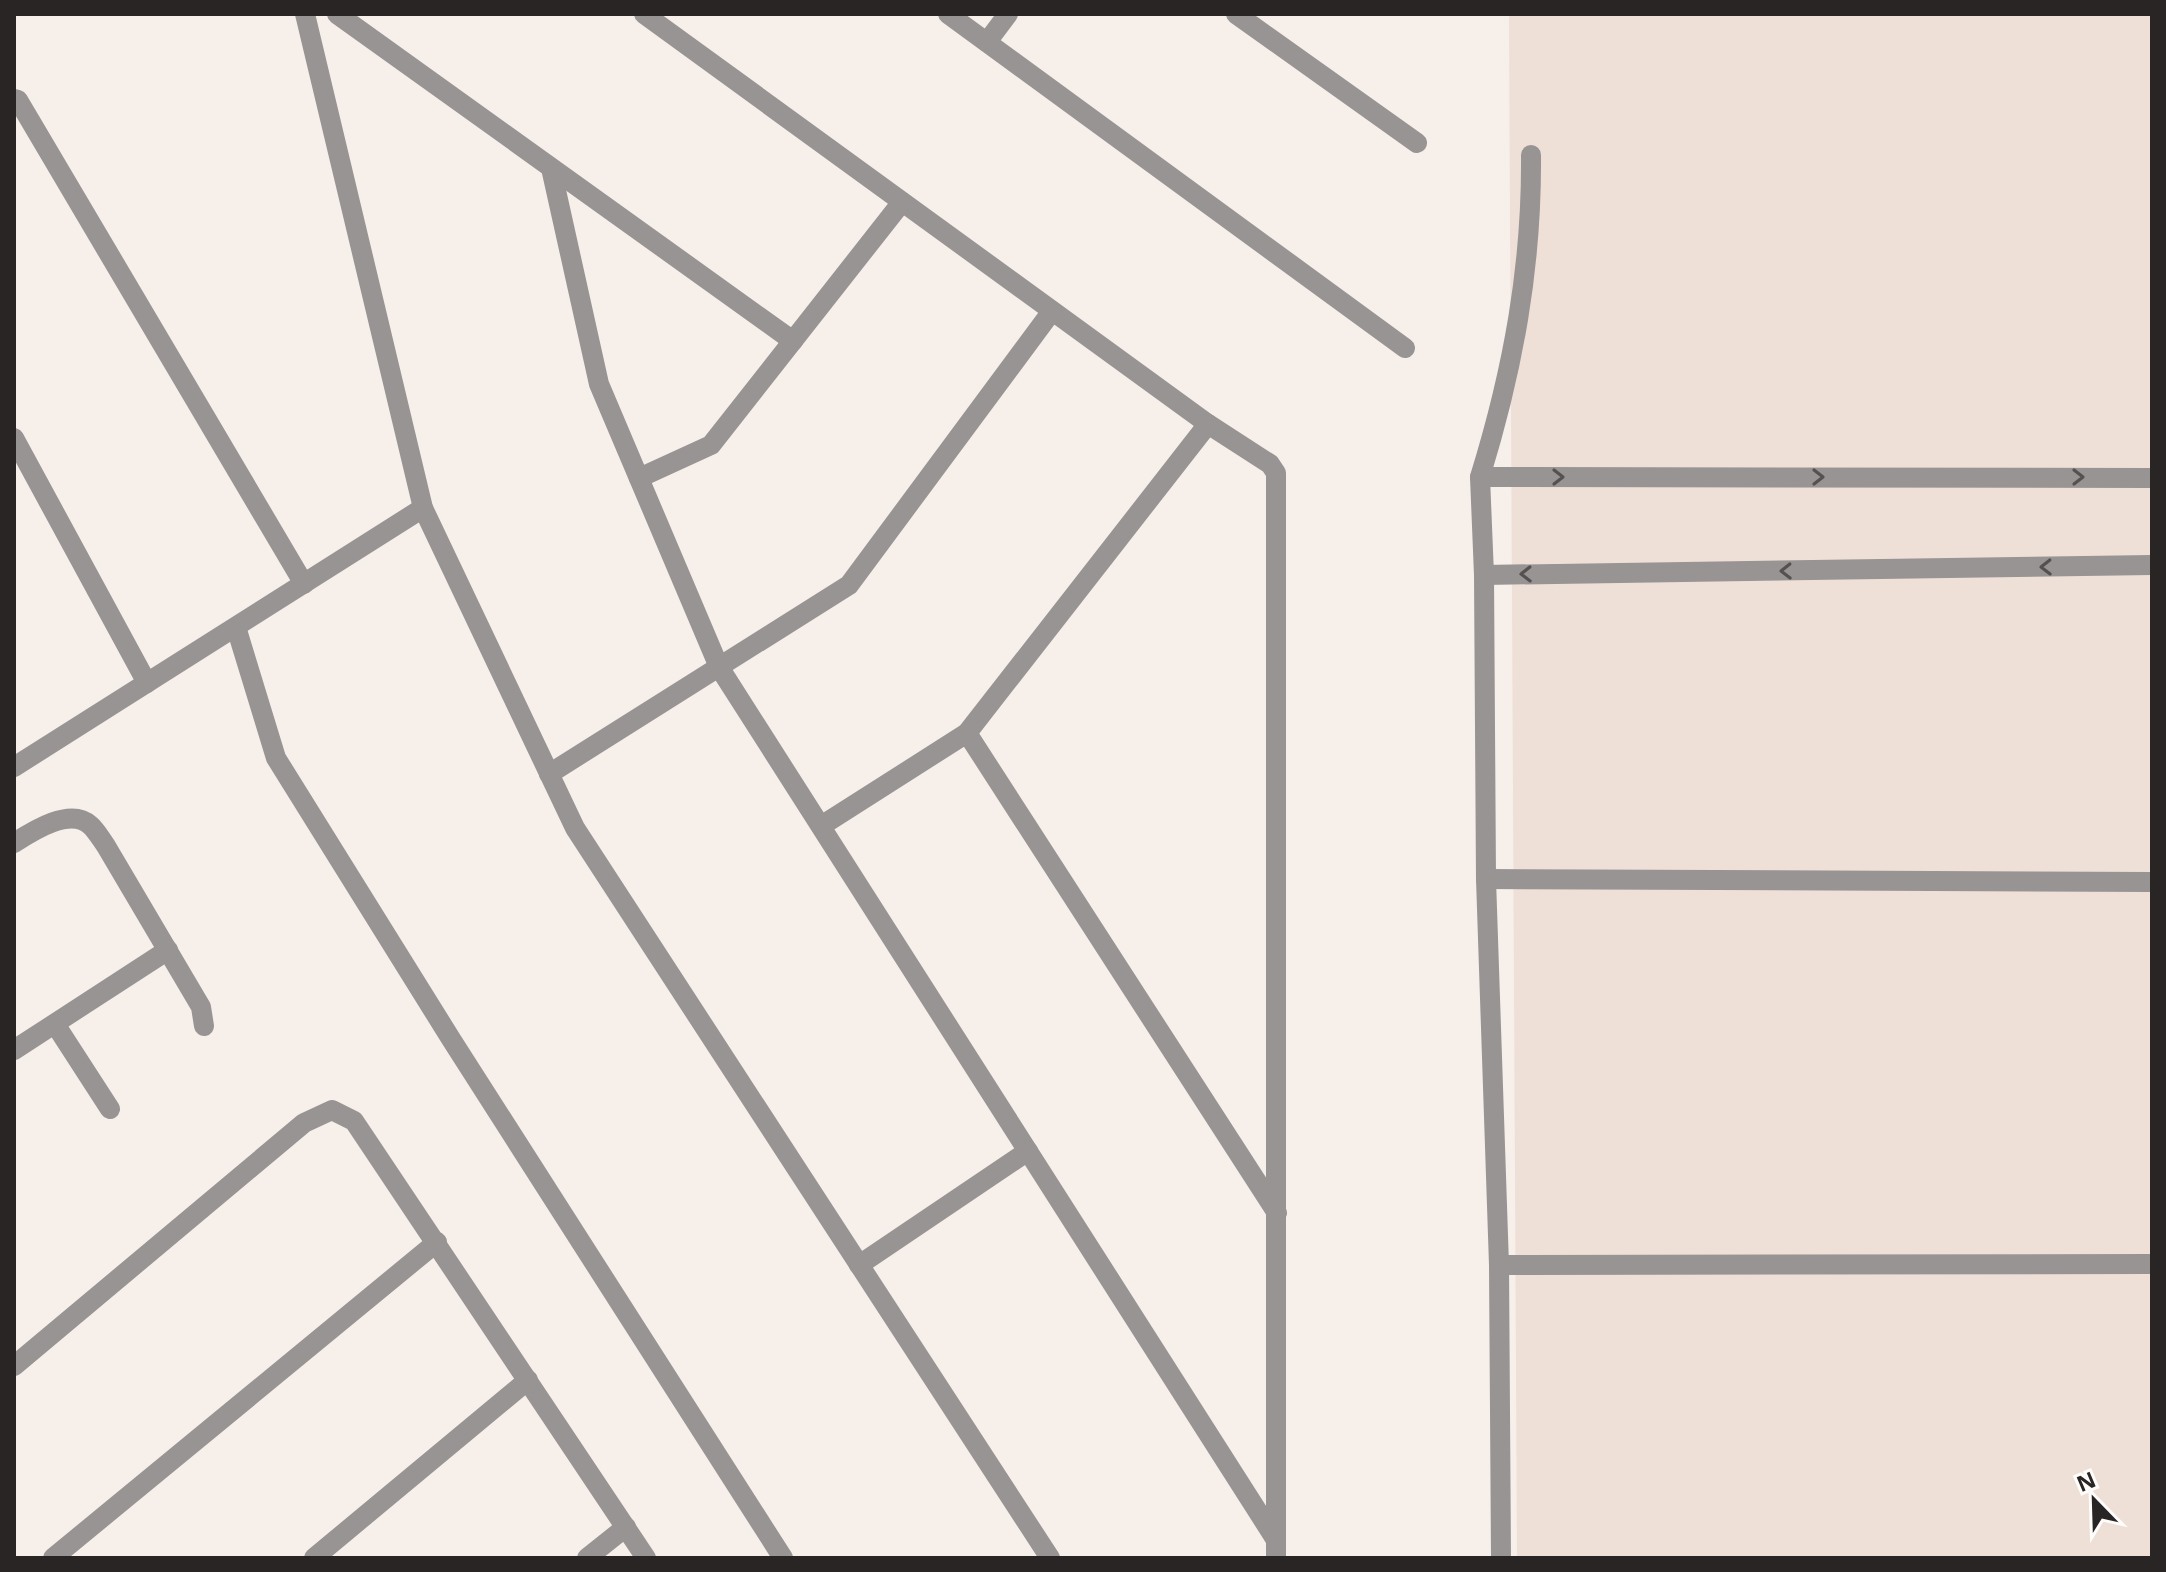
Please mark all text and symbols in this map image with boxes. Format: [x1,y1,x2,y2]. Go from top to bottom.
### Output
one-way arrow [1552,468,1565,486]
one-way arrow [1812,468,1825,486]
one-way arrow [2072,469,2085,486]
one-way arrow [2039,558,2052,576]
one-way arrow [1779,562,1792,579]
one-way arrow [1519,566,1532,583]
north arrow [2054,1460,2134,1540]
text: N [2072,1463,2100,1498]

